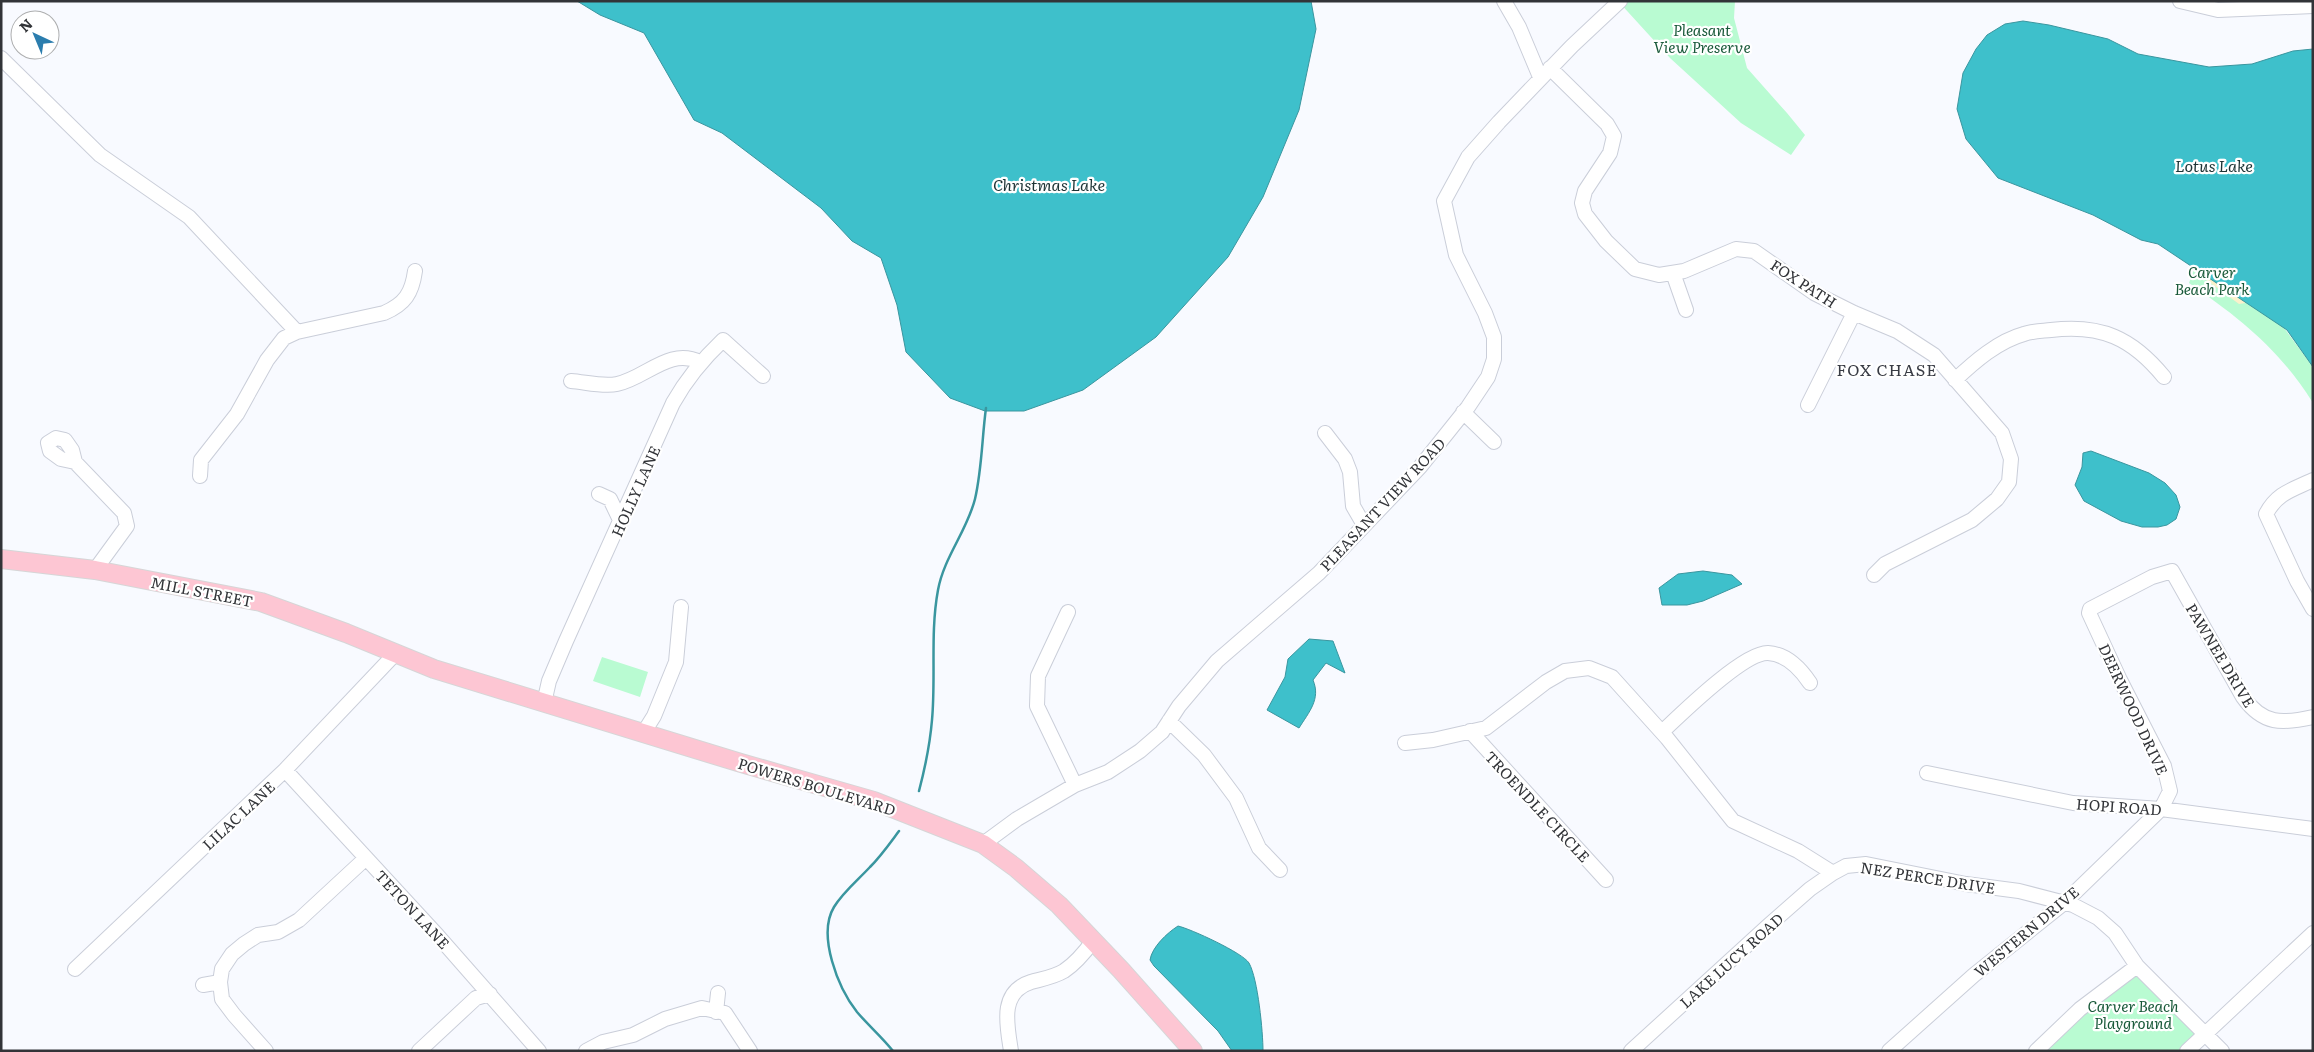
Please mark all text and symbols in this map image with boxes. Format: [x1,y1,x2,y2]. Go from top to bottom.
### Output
north arrow [10,10,60,60]
text: N [14,13,37,36]
park label: Pleasant View Preserve [1653,18,1751,58]
water label: Lotus Lake [2175,153,2253,177]
water label: Christmas Lake [993,172,1105,196]
street label: FOX PATH [1766,253,1842,313]
park label: Carver Beach Park [2174,260,2250,300]
district label: FOX CHASE [1836,357,1938,381]
street label: PLEASANT VIEW ROAD [1314,432,1450,576]
street label: HOLLY LANE [605,442,665,540]
street label: MILL STREET [149,570,255,612]
street label: PAWNEE DRIVE [2181,599,2261,711]
street label: DEERWOOD DRIVE [2093,639,2175,779]
street label: TROENDLE CIRCLE [1480,745,1596,867]
street label: POWERS BOULEVARD [735,751,899,821]
street label: LILAC LANE [196,775,280,855]
street label: HOPI ROAD [2075,792,2163,820]
street label: NEZ PERCE DRIVE [1859,855,1997,899]
street label: TETON LANE [370,864,456,954]
street label: WESTERN DRIVE [1969,880,2083,982]
street label: LAKE LUCY ROAD [1674,907,1788,1013]
park label: Carver Beach Playground [2087,994,2179,1034]

